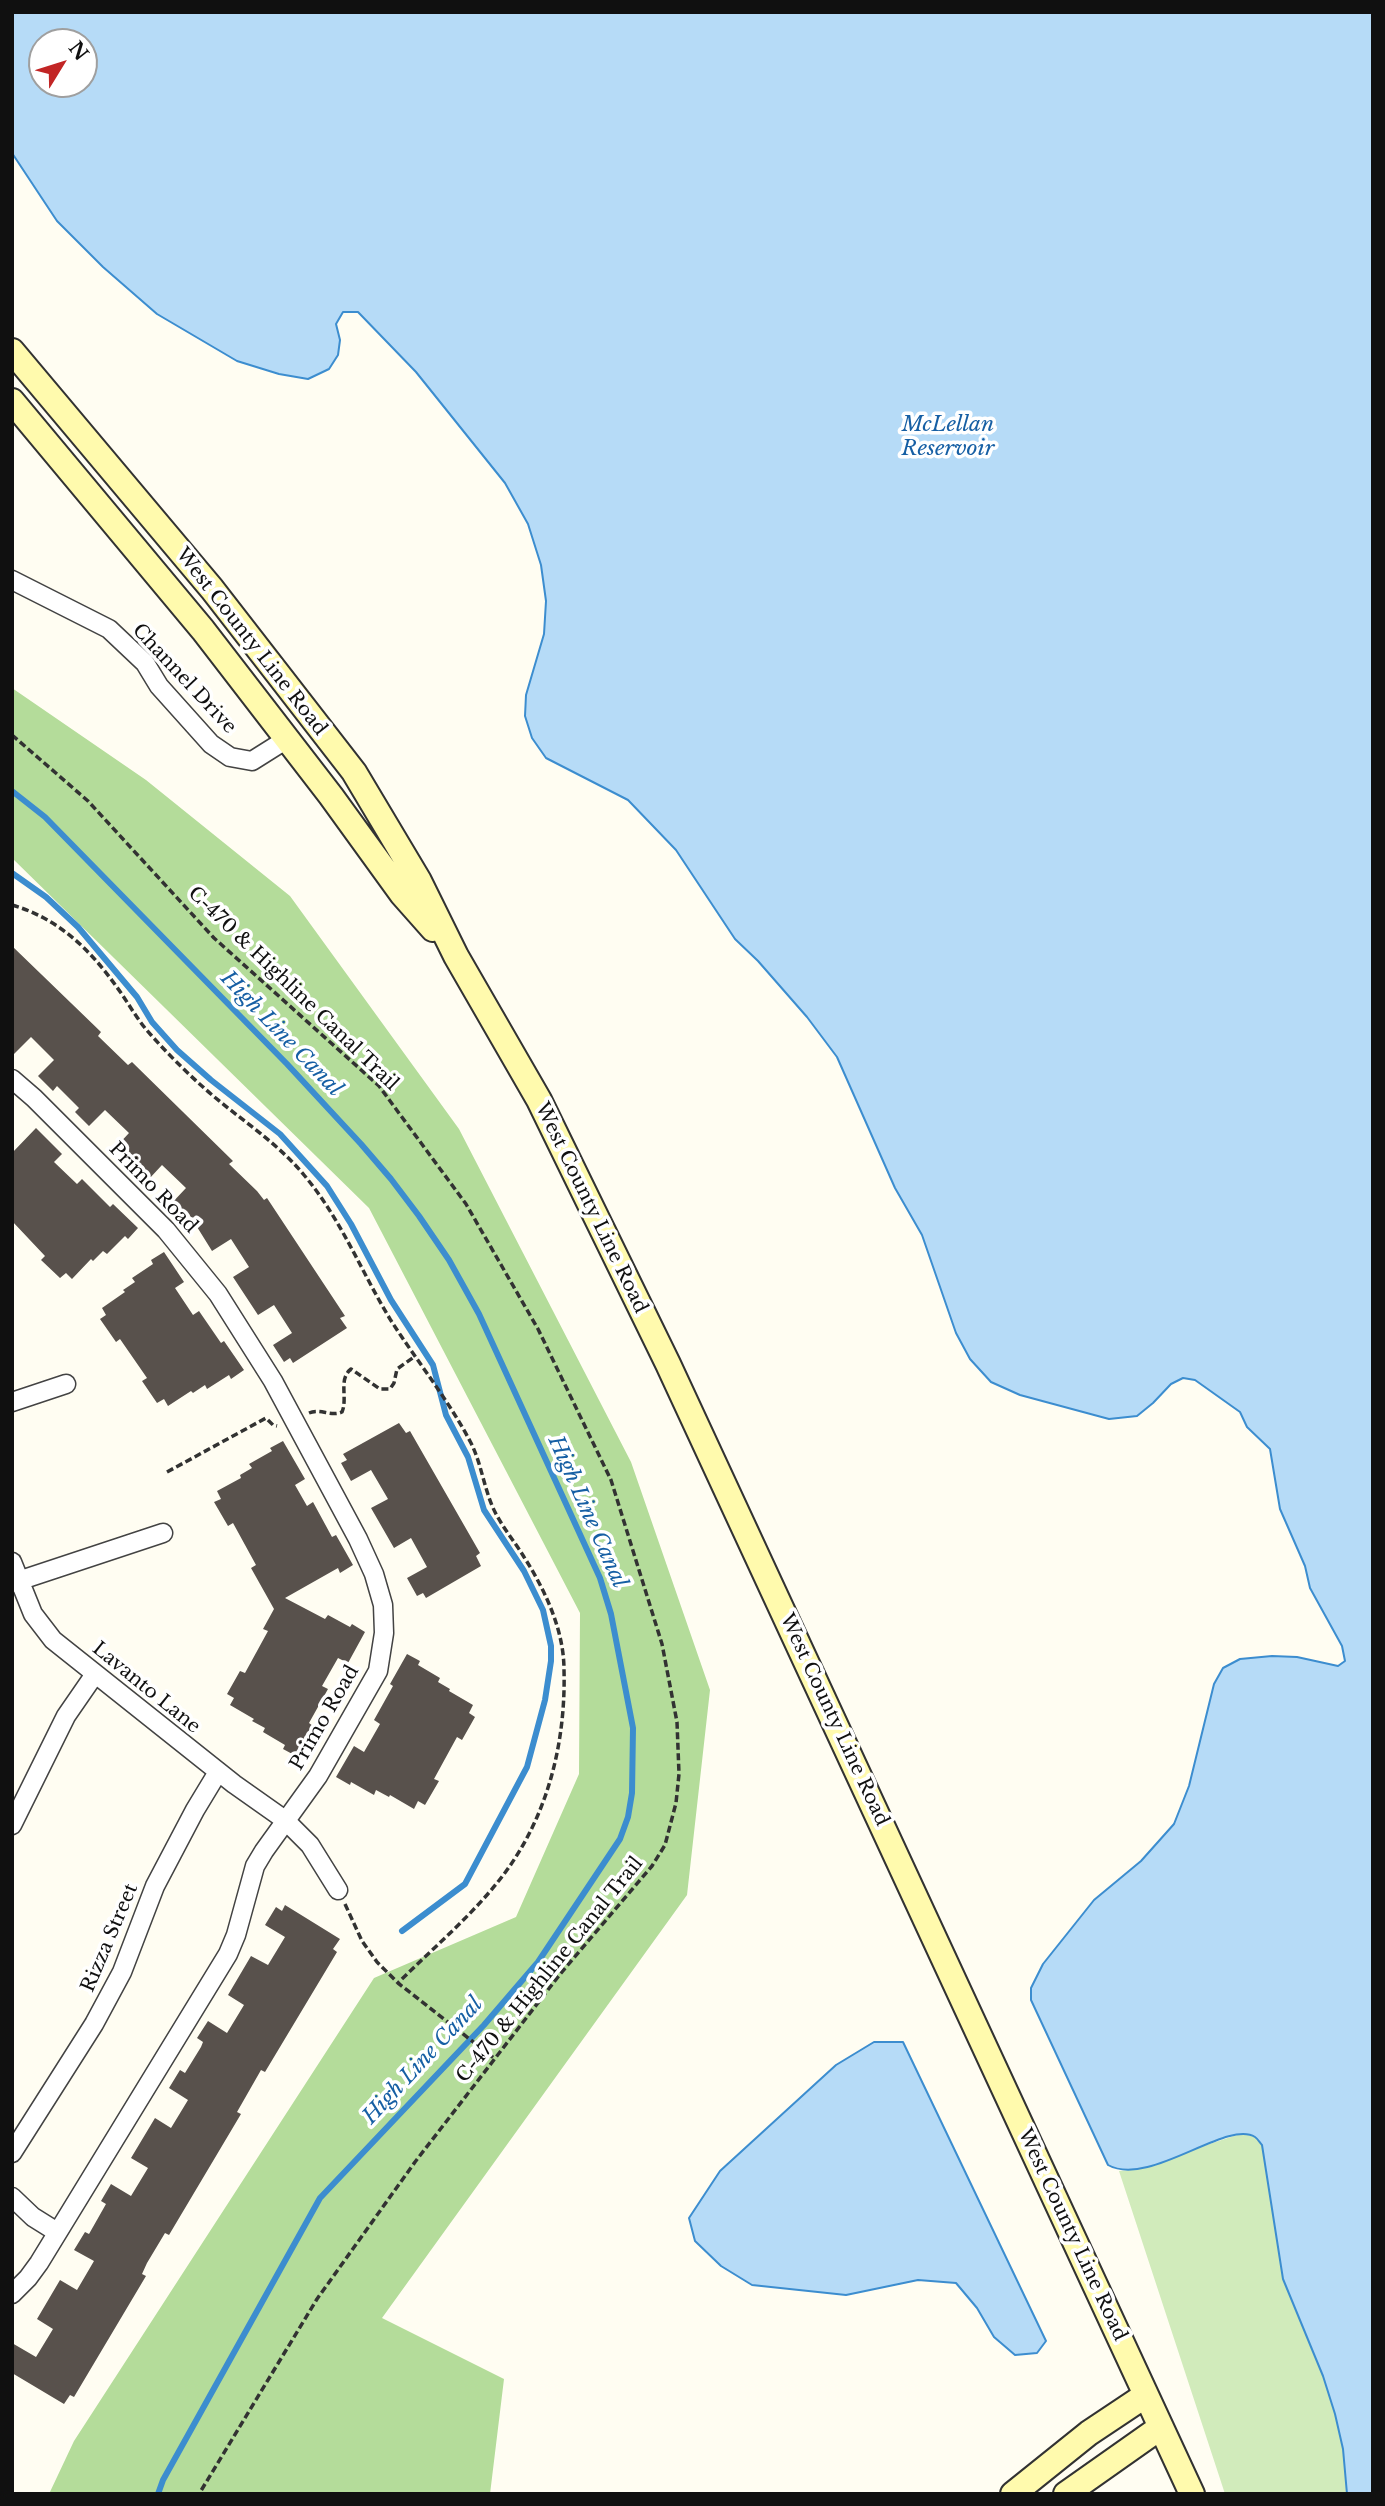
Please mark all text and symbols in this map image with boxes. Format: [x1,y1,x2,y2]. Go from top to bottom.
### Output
north arrow [28,28,98,98]
text: N [64,37,93,65]
water label: McLellan Reservoir [902,412,994,462]
street label: West County Line Road [171,544,331,740]
street label: Channel Drive [127,619,241,739]
street label: C-470 & Highline Canal Trail [183,882,403,1096]
water label: High Line Canal [215,966,347,1102]
street label: West County Line Road [530,1099,652,1317]
street label: Primo Road [104,1138,202,1238]
water label: High Line Canal [542,1432,632,1592]
street label: West County Line Road [775,1610,893,1830]
street label: Lavanto Lane [87,1637,205,1739]
street label: Primo Road [286,1661,364,1775]
street label: C-470 & Highline Canal Trail [452,1853,648,2087]
street label: Rizza Street [77,1880,143,1996]
water label: High Line Canal [358,1992,488,2130]
street label: West County Line Road [1013,2125,1131,2345]

